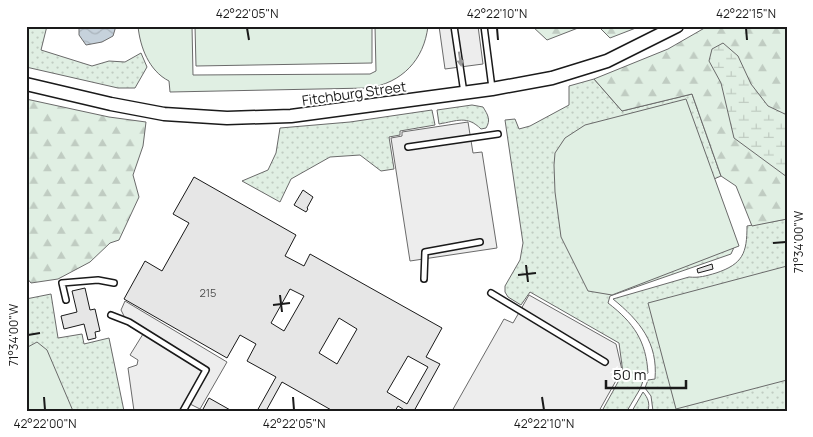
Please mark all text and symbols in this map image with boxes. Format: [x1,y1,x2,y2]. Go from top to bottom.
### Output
text: 42°22'05"N [216,5,278,22]
text: 42°22'10"N [467,5,527,22]
text: 42°22'15"N [716,5,776,22]
one-way arrow [456,52,464,68]
street label: Fitchburg Street [301,76,408,110]
text: 71°34'00"W [790,210,807,273]
house number: 215 [200,285,216,300]
text: 71°34'00"W [5,303,22,366]
scale bar [606,357,686,389]
text: 50 m [613,364,647,385]
text: 42°22'00"N [13,415,77,432]
text: 42°22'05"N [263,415,325,432]
text: 42°22'10"N [514,415,574,432]

